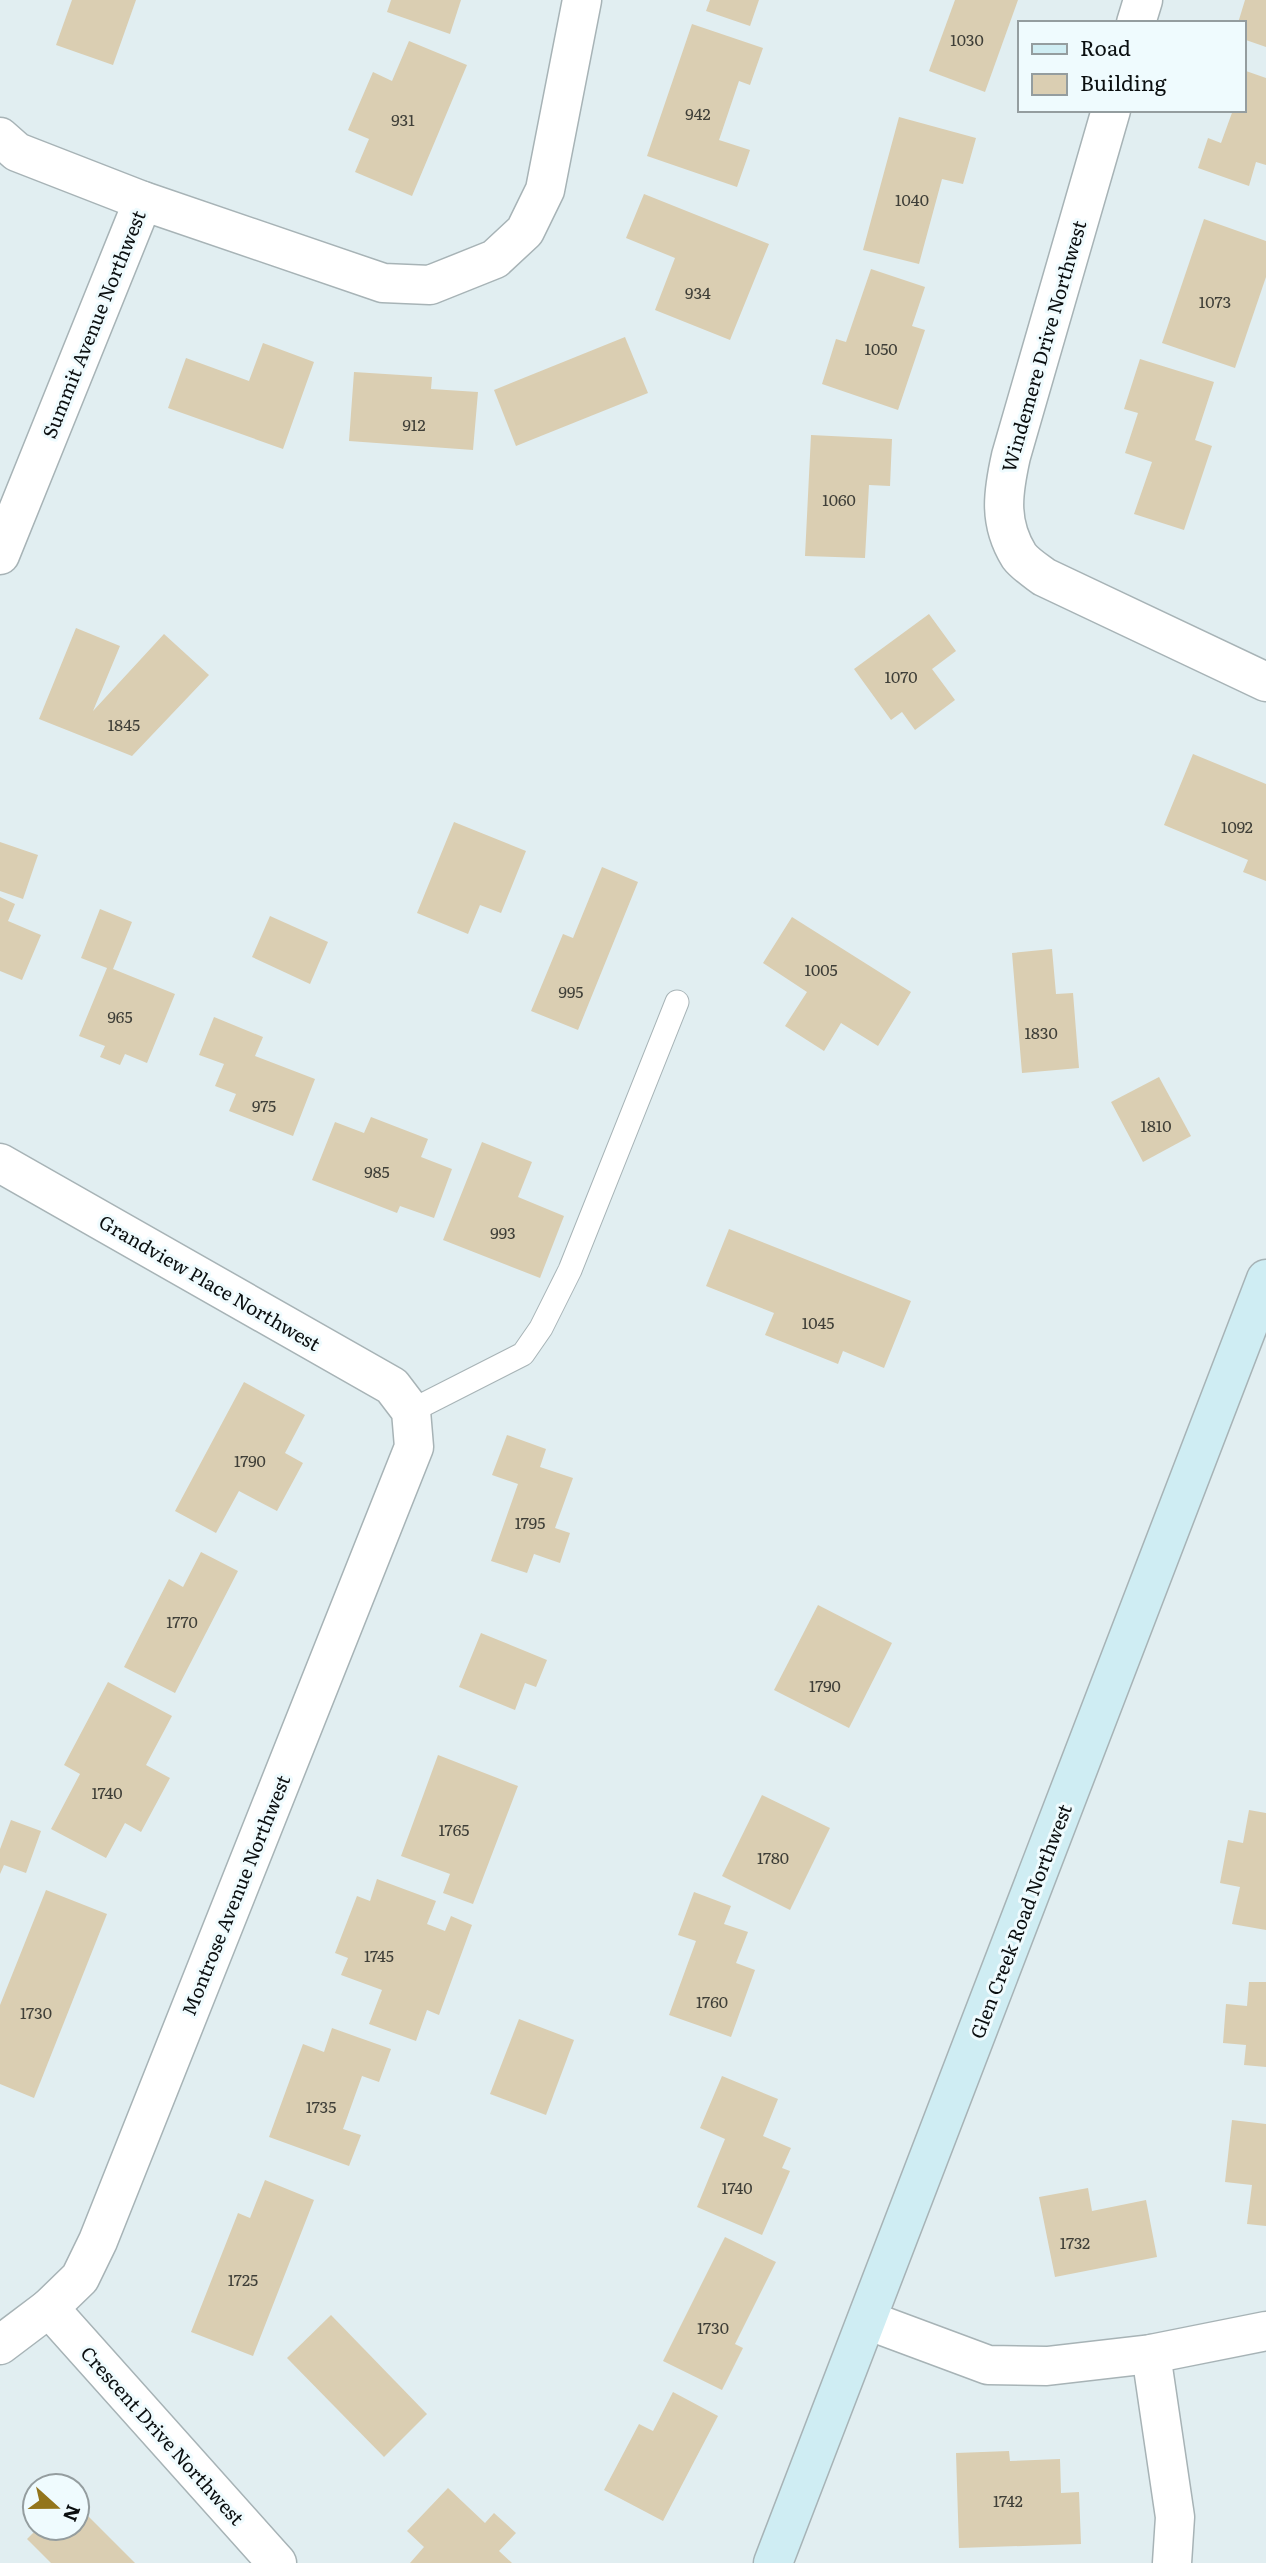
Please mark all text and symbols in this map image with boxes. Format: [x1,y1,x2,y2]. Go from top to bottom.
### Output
legend [1018,21,1245,112]
house number: 1030 [950,27,984,51]
text: Road [1080,31,1131,62]
text: Building [1080,66,1167,97]
house number: 942 [685,101,711,125]
house number: 931 [391,107,415,131]
house number: 1040 [895,187,929,211]
street label: Summit Avenue Northwest [34,205,152,442]
street label: Windemere Drive Northwest [994,217,1092,475]
house number: 934 [685,280,711,304]
house number: 1073 [1199,289,1231,313]
house number: 1050 [864,336,898,360]
house number: 912 [403,412,426,436]
house number: 1060 [822,487,856,511]
house number: 1070 [884,664,918,688]
house number: 1845 [108,712,140,736]
house number: 1092 [1221,814,1253,838]
house number: 1005 [804,957,838,981]
house number: 995 [559,979,583,1003]
house number: 965 [107,1004,133,1028]
house number: 1830 [1024,1020,1058,1044]
house number: 975 [252,1093,276,1117]
house number: 1810 [1140,1113,1172,1137]
house number: 985 [364,1159,390,1183]
street label: Grandview Place Northwest [94,1207,326,1357]
house number: 993 [490,1220,516,1244]
house number: 1045 [802,1310,834,1334]
house number: 1790 [234,1448,266,1472]
house number: 1795 [515,1510,545,1534]
house number: 1770 [166,1609,198,1633]
house number: 1790 [809,1673,841,1697]
street label: Montrose Avenue Northwest [174,1770,296,2020]
house number: 1740 [91,1780,123,1804]
street label: Glen Creek Road Northwest [962,1799,1078,2042]
house number: 1765 [439,1817,469,1841]
house number: 1780 [757,1845,789,1869]
house number: 1745 [364,1943,394,1967]
house number: 1760 [696,1989,728,2013]
house number: 1730 [20,2000,52,2024]
house number: 1735 [306,2094,336,2118]
house number: 1740 [721,2175,753,2199]
house number: 1732 [1060,2230,1090,2254]
house number: 1725 [228,2267,258,2291]
house number: 1730 [697,2315,729,2339]
street label: Crescent Drive Northwest [75,2339,251,2531]
north arrow [21,2472,91,2542]
house number: 1742 [993,2488,1023,2512]
text: N [57,2501,89,2526]

